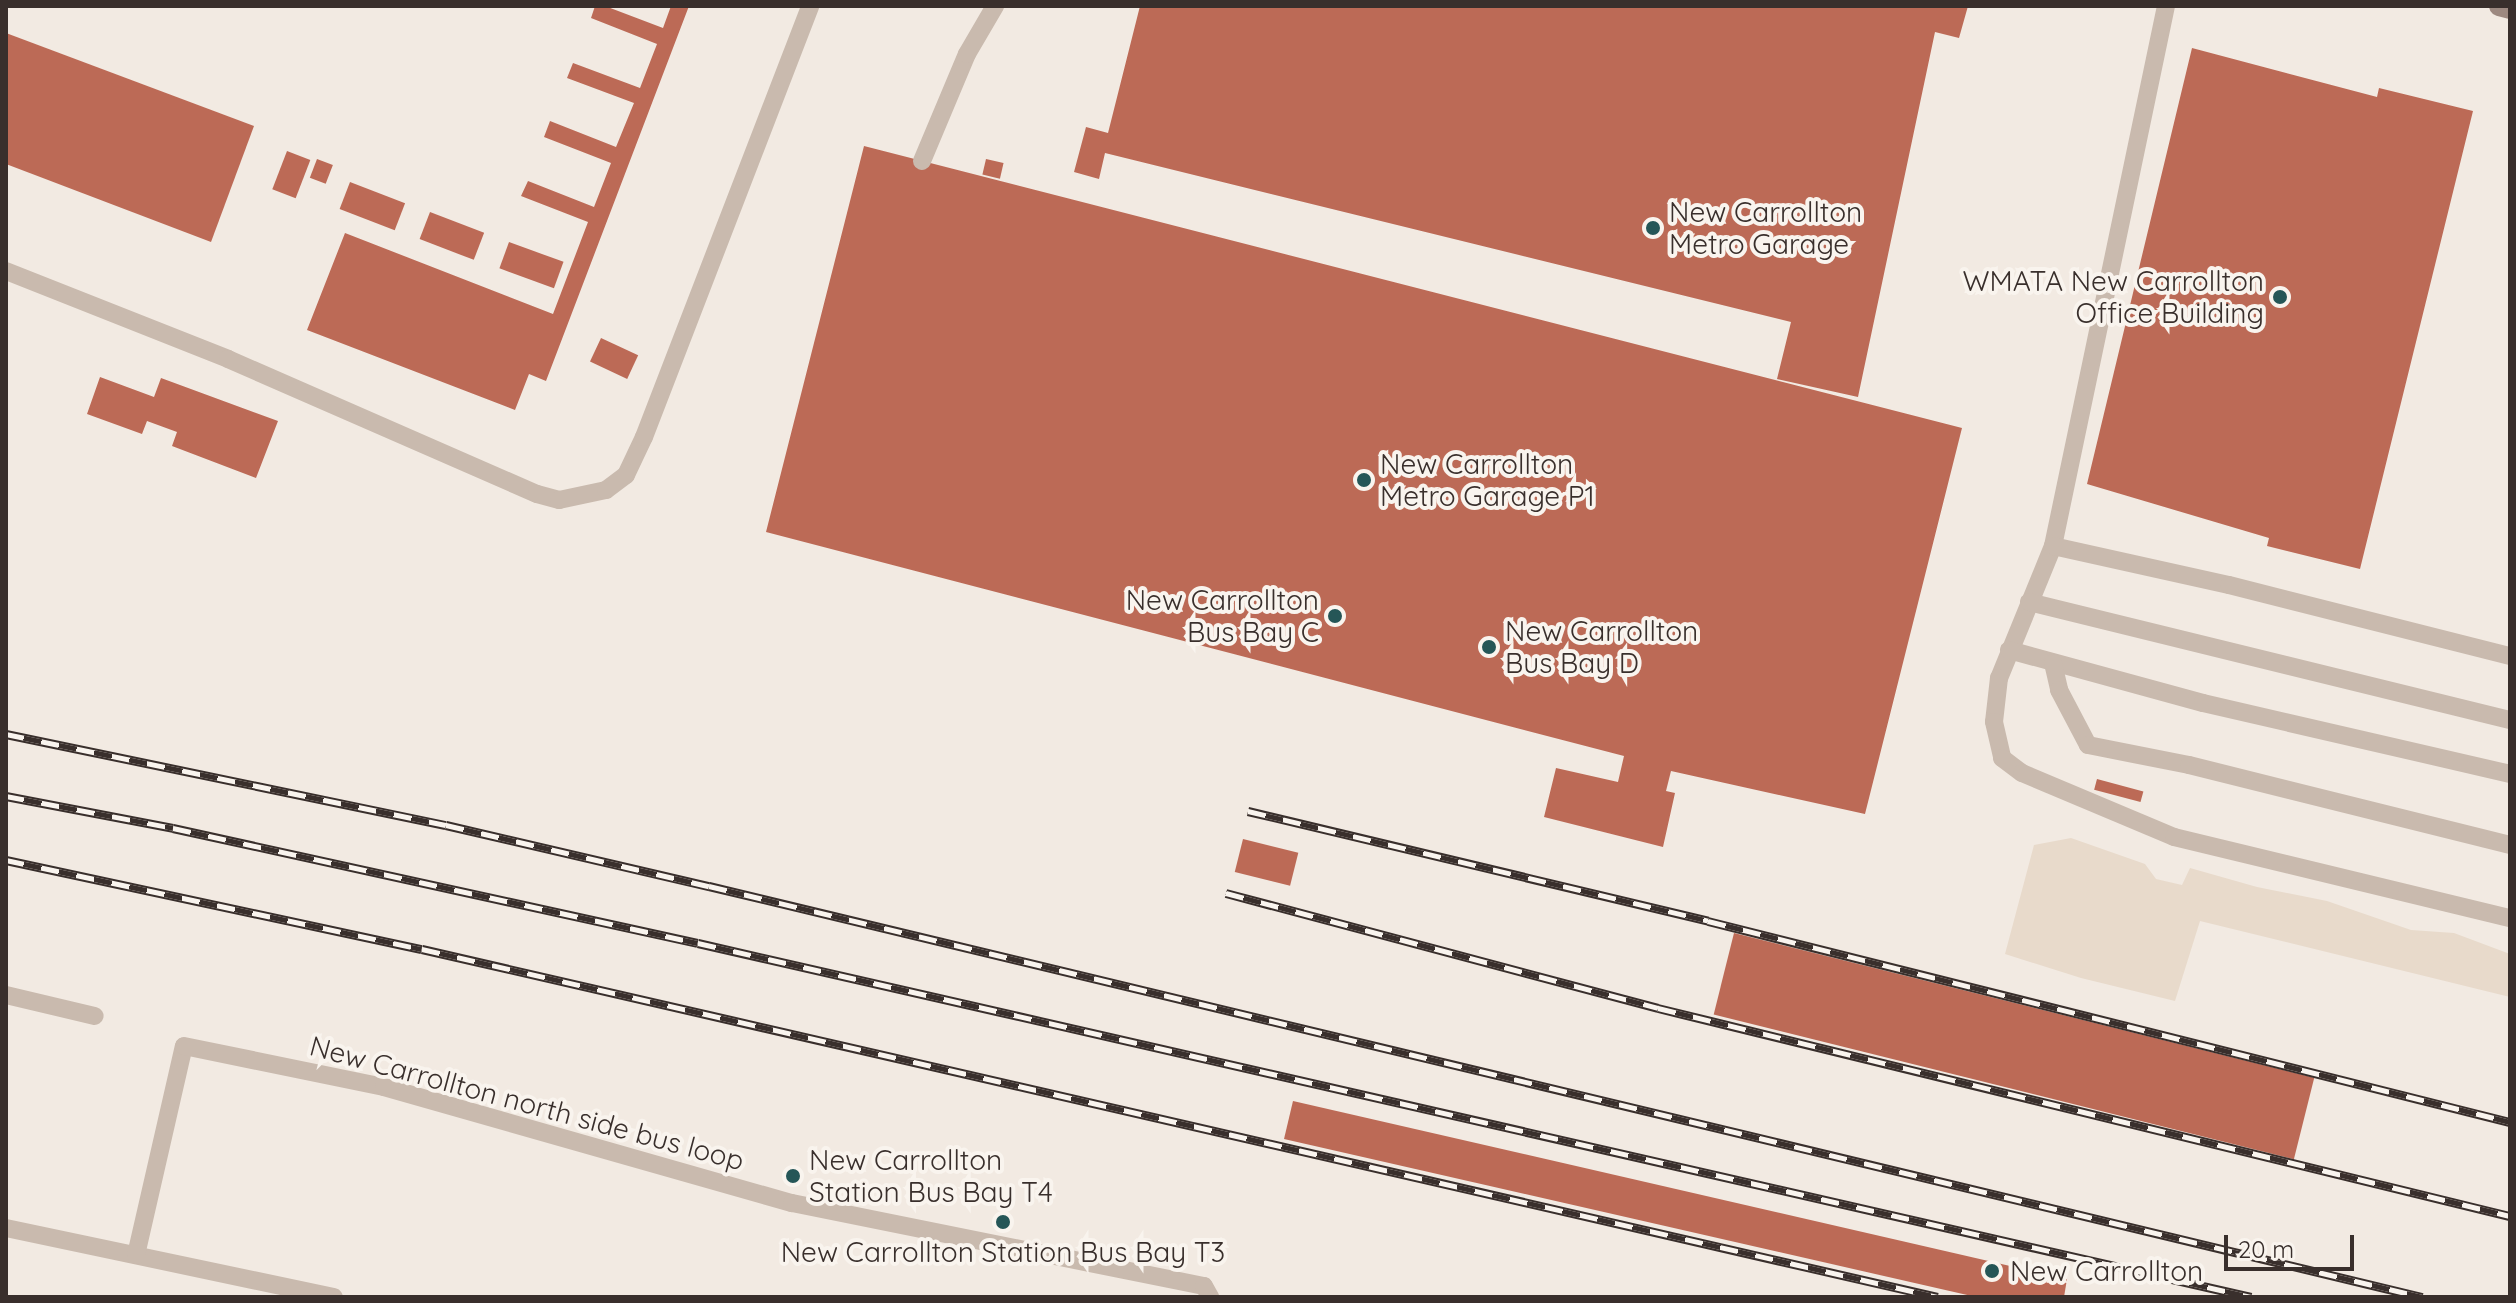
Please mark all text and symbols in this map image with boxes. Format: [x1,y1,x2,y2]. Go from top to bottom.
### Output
place label: New Carrollton Metro Garage [1669,195,1862,261]
marker: New Carrollton Metro Garage [1644,219,1662,237]
place label: WMATA New Carrollton Office Building [1963,264,2264,330]
marker: WMATA New Carrollton Office Building [2271,288,2289,306]
place label: New Carrollton Metro Garage P1 [1380,447,1595,513]
marker: New Carrollton Metro Garage P1 [1355,471,1373,489]
place label: New Carrollton Bus Bay C [1126,583,1319,649]
marker: New Carrollton Bus Bay C [1326,607,1344,625]
place label: New Carrollton Bus Bay D [1505,614,1698,680]
marker: New Carrollton Bus Bay D [1480,638,1498,656]
street label: New Carrollton north side bus loop [306,1029,748,1177]
place label: New Carrollton Station Bus Bay T4 [809,1143,1053,1209]
marker: New Carrollton Station Bus Bay T4 [784,1167,802,1185]
marker: New Carrollton Station Bus Bay T3 [994,1213,1012,1231]
scale bar [2228,1219,2358,1269]
text: 20 m [2238,1234,2294,1264]
place label: New Carrollton Station Bus Bay T3 [781,1235,1225,1269]
place label: New Carrollton [2010,1254,2203,1288]
marker: New Carrollton [1981,1260,2003,1282]

